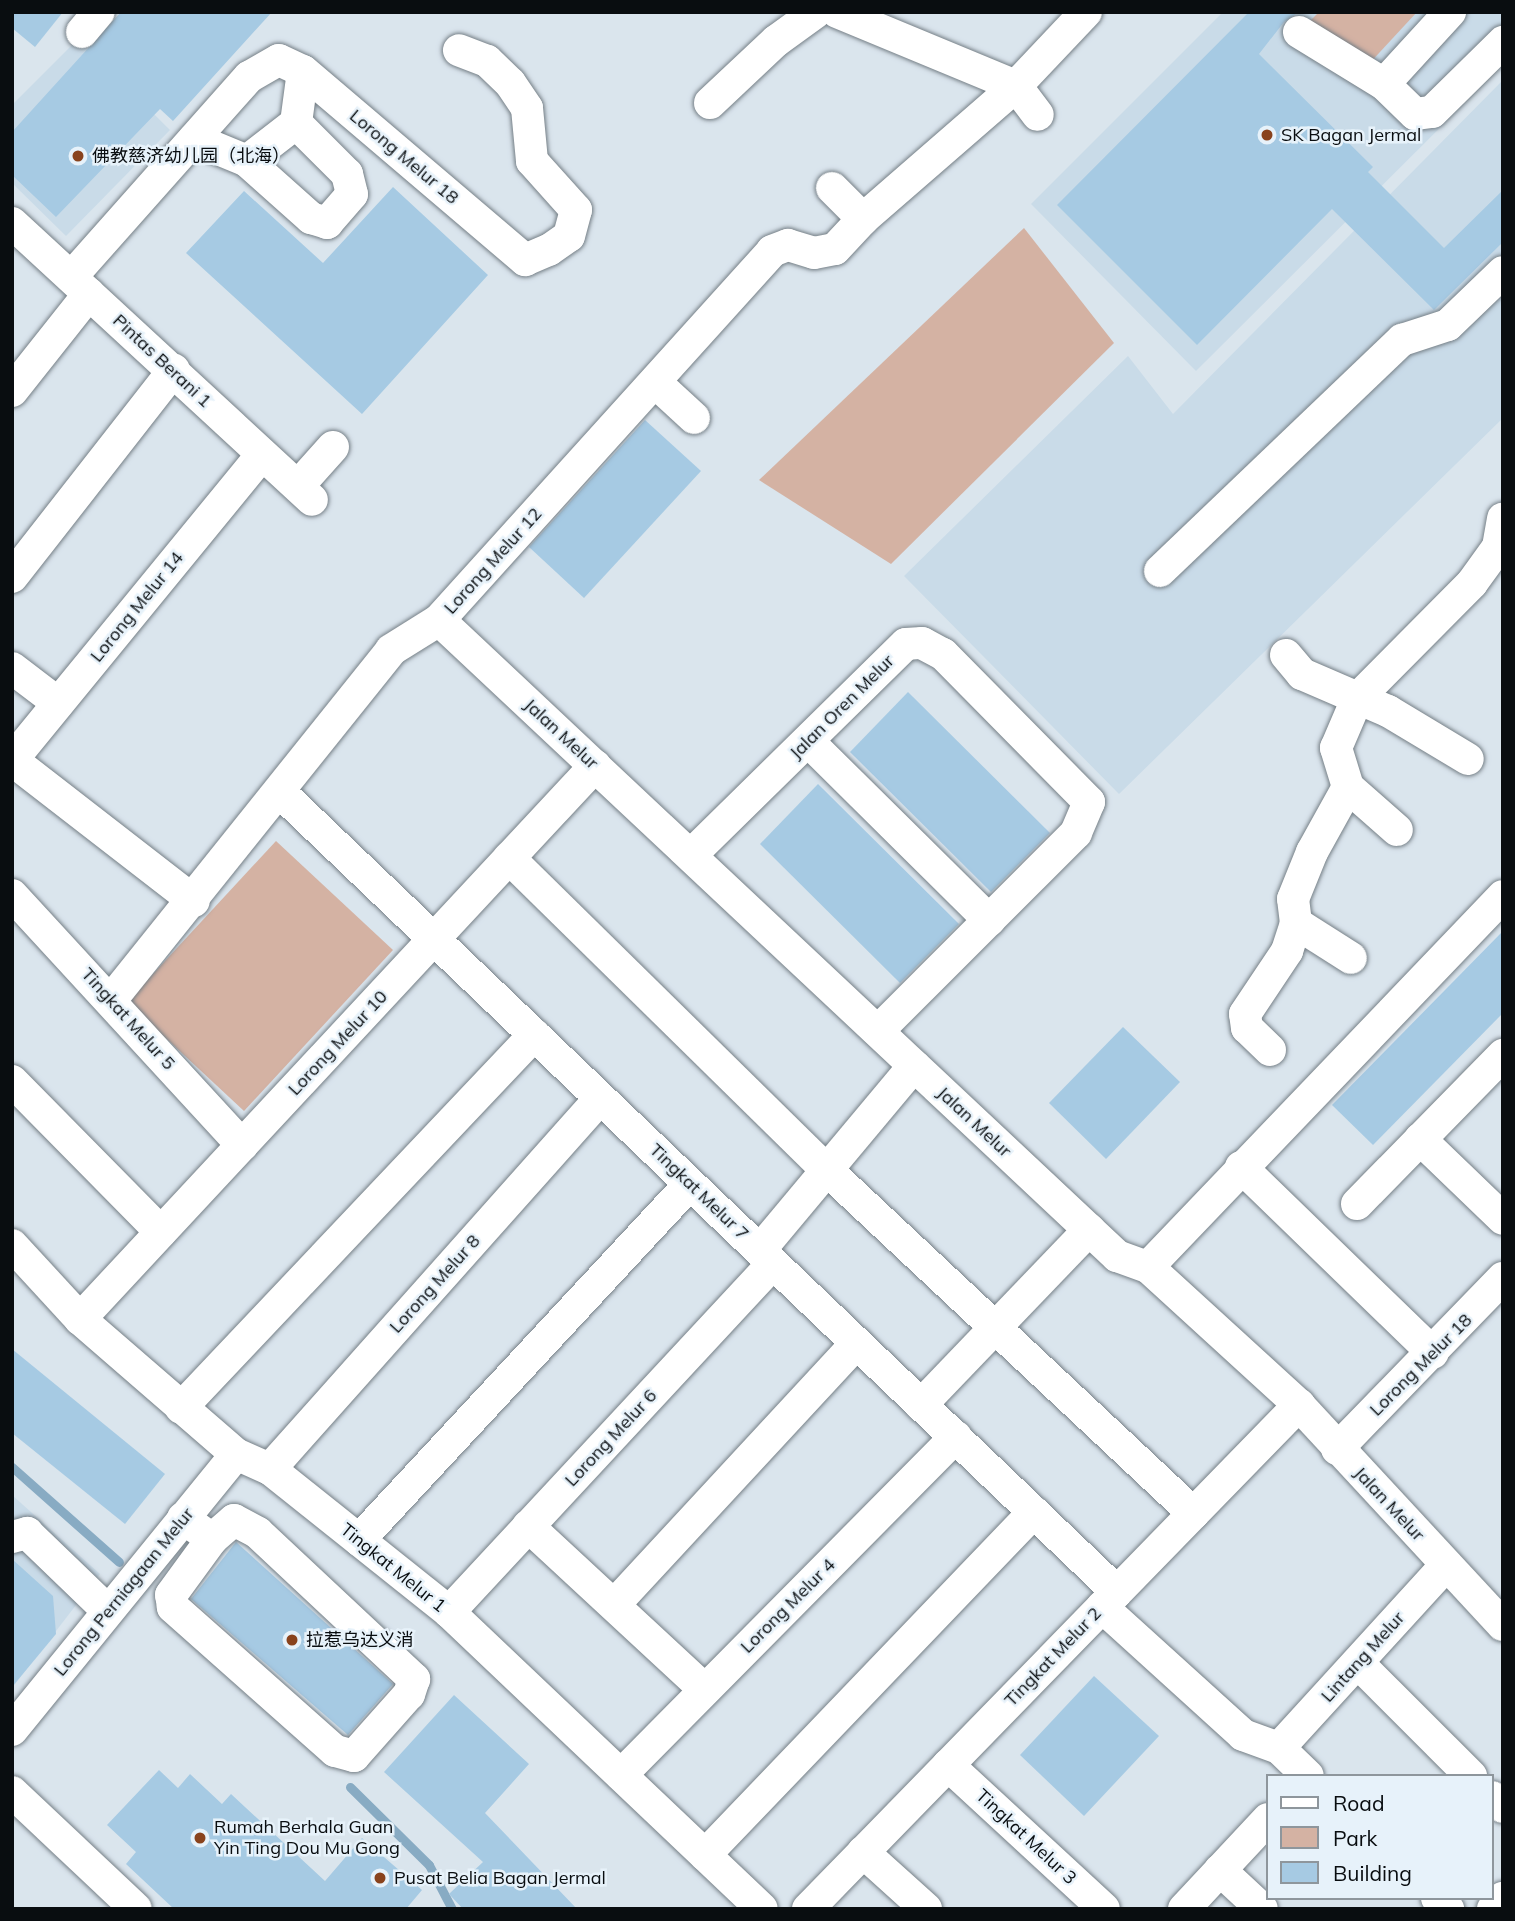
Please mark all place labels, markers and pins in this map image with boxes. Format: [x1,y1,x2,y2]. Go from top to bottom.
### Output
place label: SK Bagan Jermal [1281,124,1421,146]
marker: SK Bagan Jermal [1259,127,1275,143]
place label: 佛教慈济幼儿园（北海） [92,145,290,167]
marker: 佛教慈济幼儿园（北海） [70,148,86,164]
place label: 拉惹乌达义消 [306,1629,414,1651]
marker: 拉惹乌达义消 [284,1632,300,1648]
place label: Rumah Berhala Guan Yin Ting Dou Mu Gong [214,1817,400,1860]
marker: Rumah Berhala Guan Yin Ting Dou Mu Gong [192,1830,208,1846]
place label: Pusat Belia Bagan Jermal [394,1867,606,1889]
marker: Pusat Belia Bagan Jermal [372,1870,388,1886]

